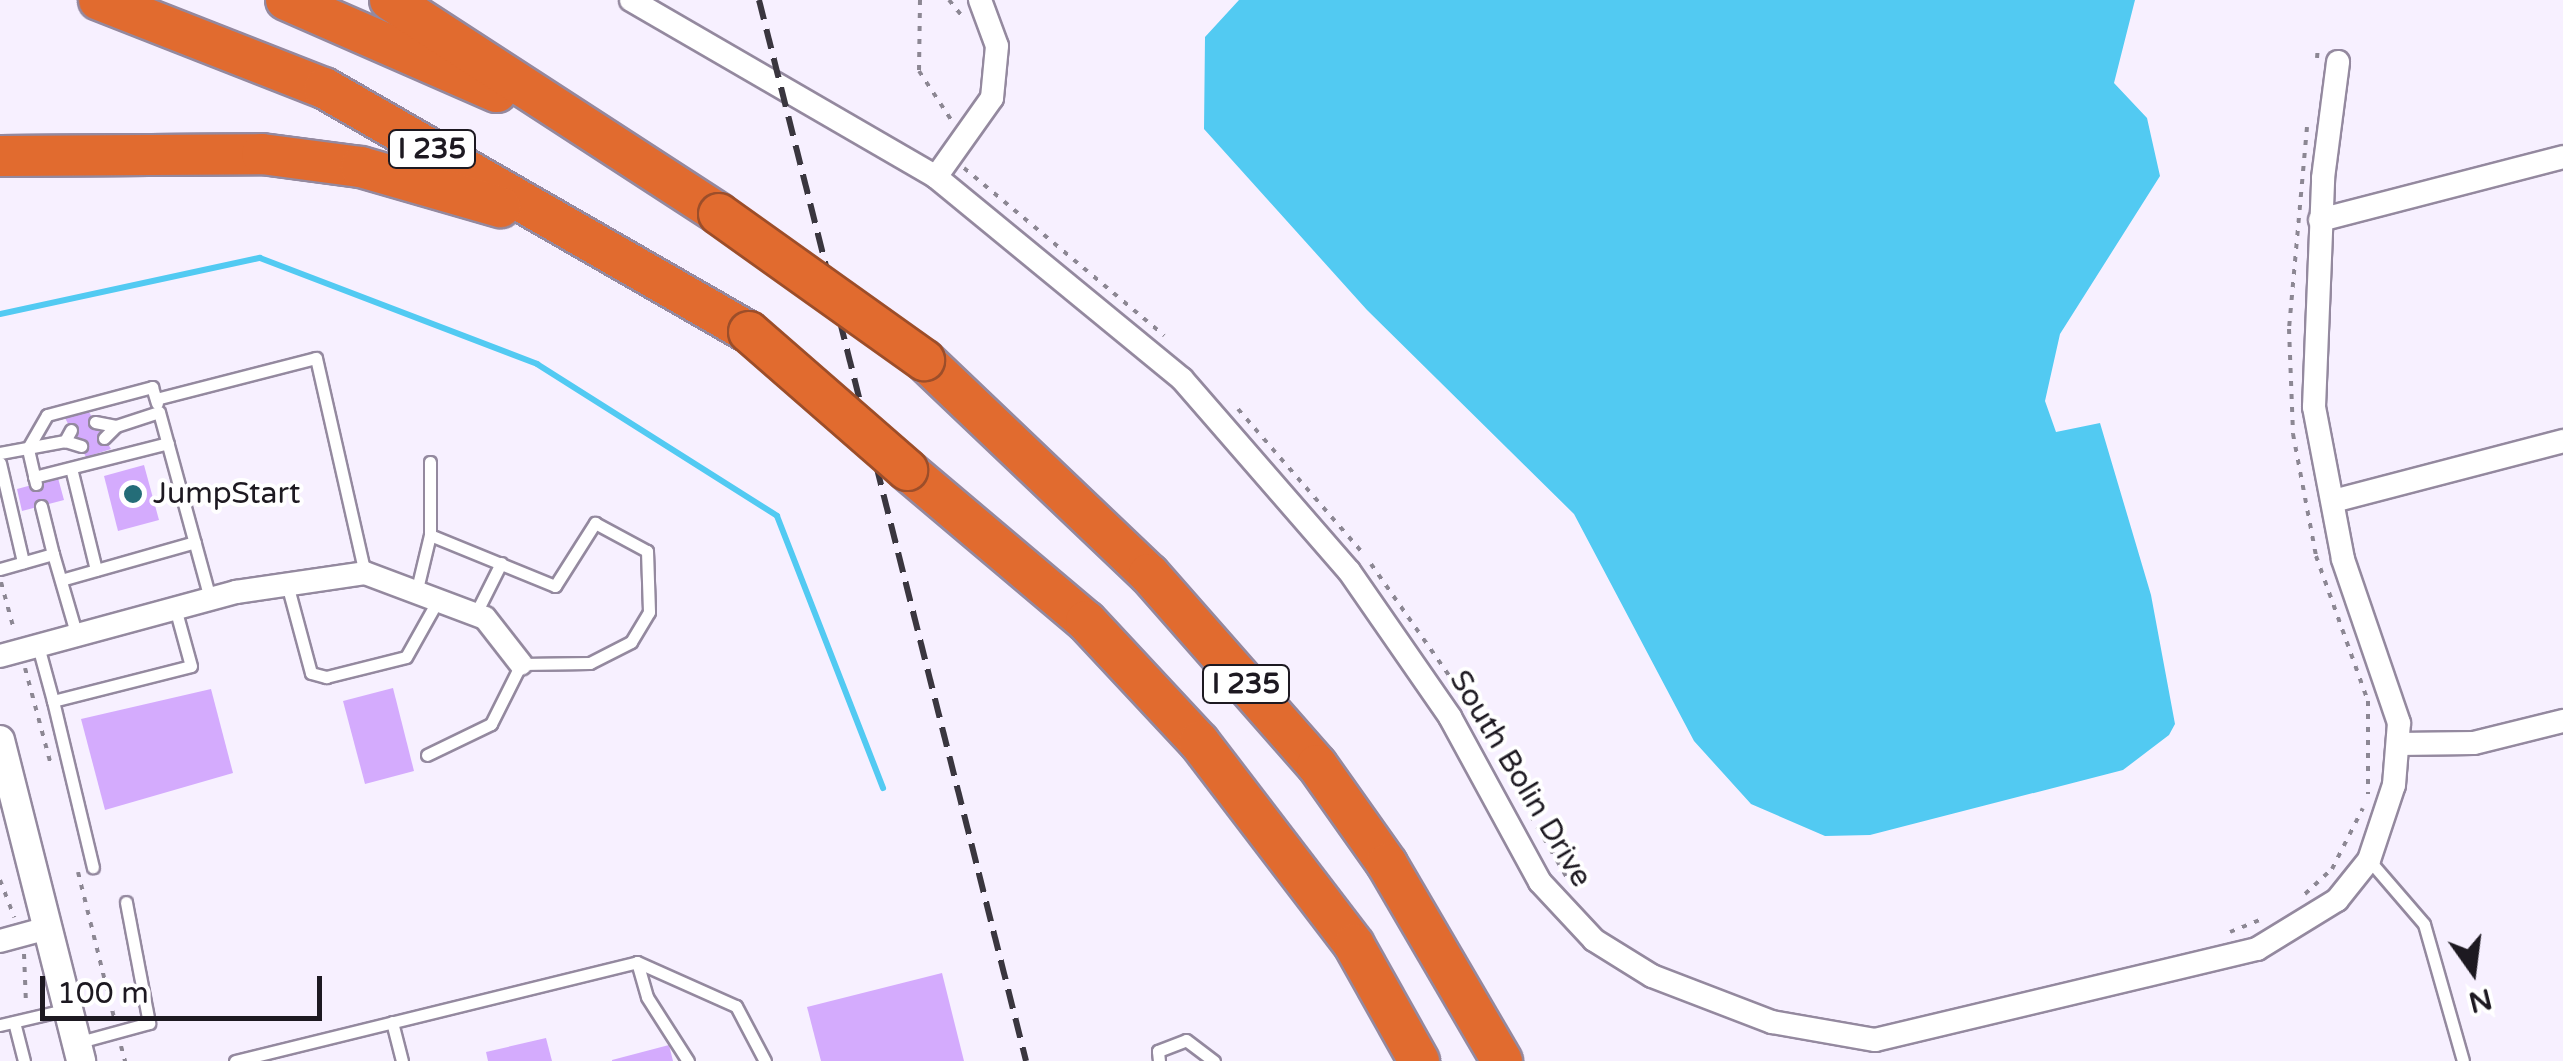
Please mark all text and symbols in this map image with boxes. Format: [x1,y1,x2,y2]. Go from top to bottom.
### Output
road number: I 235 [387,126,477,172]
place label: JumpStart [153,476,300,512]
marker: JumpStart [122,483,144,505]
road number: I 235 [1201,661,1291,707]
street label: South Bolin Drive [1441,664,1599,894]
north arrow [2423,921,2523,1021]
scale bar [45,956,328,1018]
text: 100 m [57,975,149,1012]
text: N [2465,981,2495,1019]

